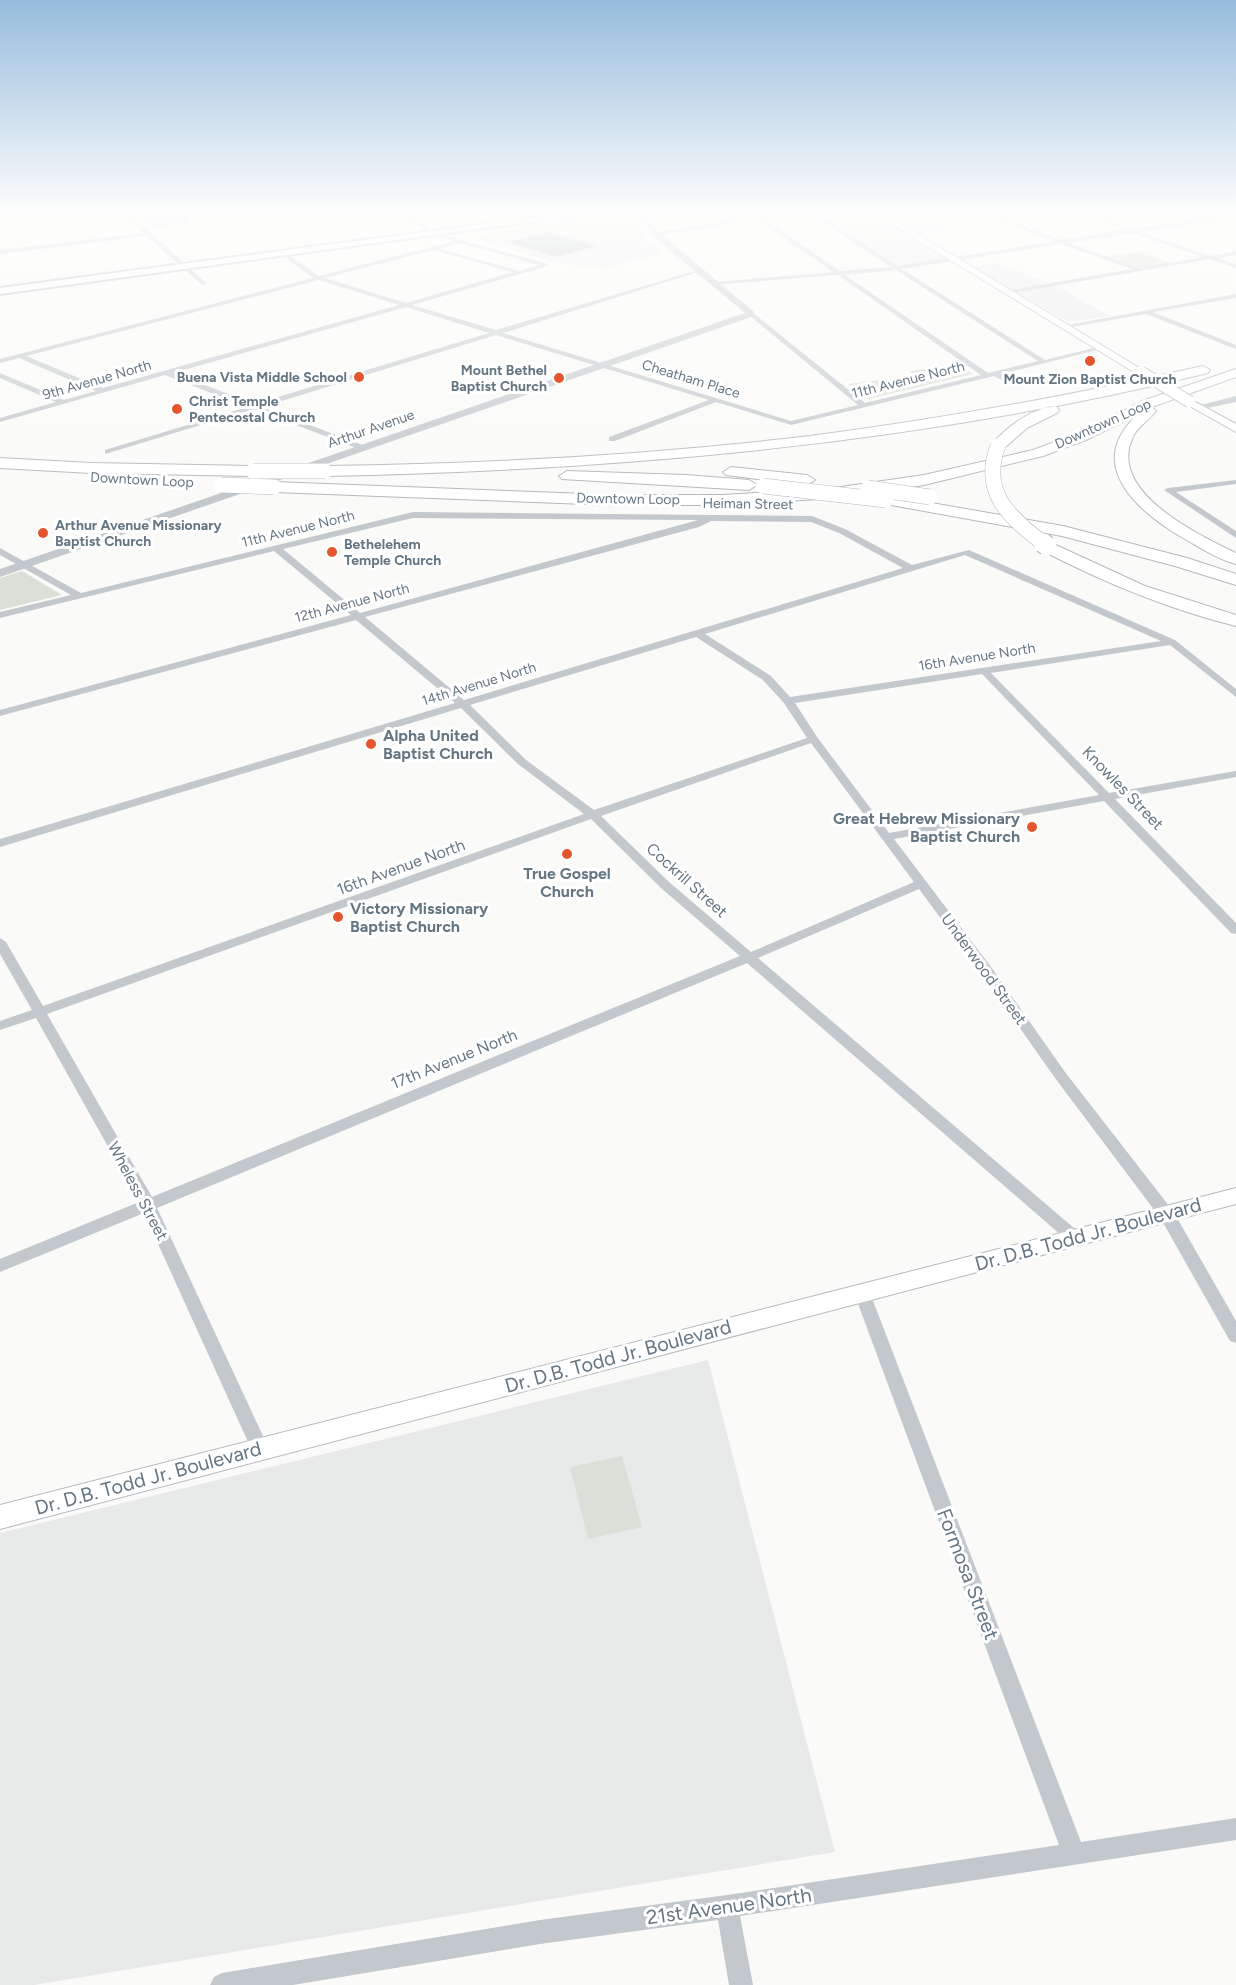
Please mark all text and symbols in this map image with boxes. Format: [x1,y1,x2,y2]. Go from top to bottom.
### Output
marker: Mount Zion Baptist Church [1083,354,1097,368]
street label: 9th Avenue North [41,356,153,404]
street label: Cheatham Place [640,356,743,402]
street label: 11th Avenue North [850,358,966,402]
place label: Mount Bethel Baptist Church [451,362,547,395]
place label: Buena Vista Middle School [177,369,347,386]
marker: Buena Vista Middle School [352,370,366,384]
marker: Mount Bethel Baptist Church [552,371,566,385]
place label: Mount Zion Baptist Church [1003,371,1177,388]
place label: Christ Temple Pentecostal Church [189,393,315,426]
street label: Downtown Loop [1052,395,1154,453]
marker: Christ Temple Pentecostal Church [170,402,184,416]
street label: Arthur Avenue [325,406,417,452]
street label: Downtown Loop [90,469,194,491]
street label: Downtown Loop [576,490,680,508]
street label: Heiman Street [702,495,794,513]
street label: 11th Avenue North [240,507,356,551]
place label: Arthur Avenue Missionary Baptist Church [55,517,222,550]
marker: Arthur Avenue Missionary Baptist Church [36,526,50,540]
place label: Bethelehem Temple Church [344,536,441,569]
marker: Bethelehem Temple Church [325,545,339,559]
street label: 12th Avenue North [293,580,411,626]
street label: 16th Avenue North [917,639,1037,675]
street label: 14th Avenue North [420,658,538,709]
place label: Alpha United Baptist Church [383,726,493,763]
marker: Alpha United Baptist Church [364,737,378,751]
street label: Knowles Street [1078,742,1168,834]
place label: Great Hebrew Missionary Baptist Church [833,809,1021,846]
marker: Great Hebrew Missionary Baptist Church [1025,820,1039,834]
street label: 16th Avenue North [334,835,468,899]
street label: Cockrill Street [643,839,731,921]
marker: True Gospel Church [560,847,574,861]
place label: True Gospel Church [523,864,611,901]
place label: Victory Missionary Baptist Church [350,899,489,936]
marker: Victory Missionary Baptist Church [331,910,345,924]
street label: Underwood Street [937,910,1031,1028]
street label: 17th Avenue North [388,1025,520,1093]
street label: Wheless Street [104,1138,172,1244]
street label: Dr. D.B. Todd Jr. Boulevard [972,1192,1204,1276]
street label: Dr. D.B. Todd Jr. Boulevard [502,1314,734,1398]
street label: Dr. D.B. Todd Jr. Boulevard [32,1436,264,1520]
street label: Formosa Street [932,1505,1004,1643]
street label: 21st Avenue North [645,1883,813,1929]

